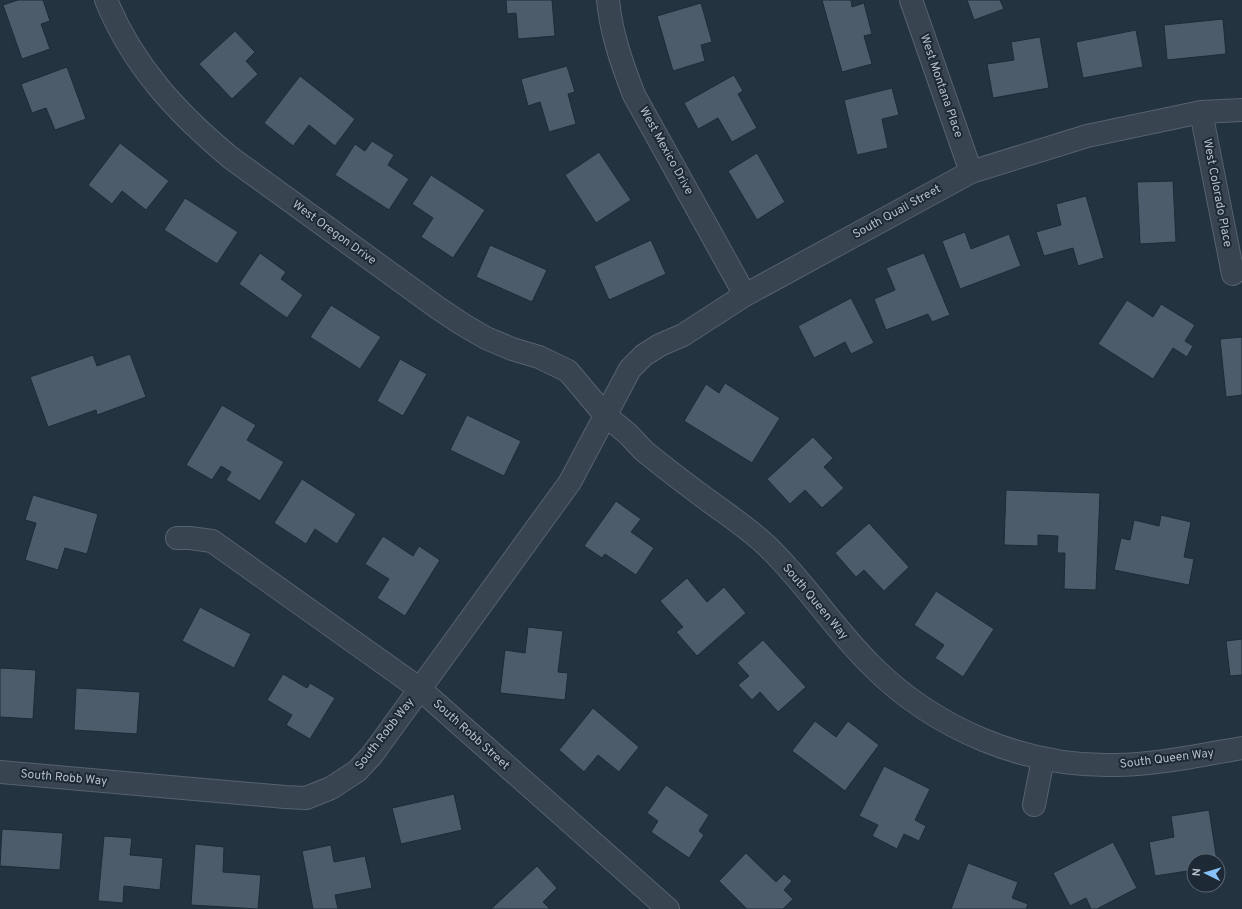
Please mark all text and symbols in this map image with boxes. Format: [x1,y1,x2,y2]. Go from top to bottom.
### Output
street label: West Montana Place [916,32,966,140]
street label: West Mexico Drive [635,104,697,198]
street label: West Colorado Place [1199,137,1235,249]
street label: South Quail Street [850,181,944,243]
street label: West Oregon Drive [289,197,379,269]
street label: South Queen Way [778,561,852,643]
street label: South Robb Way [352,695,418,773]
street label: South Robb Street [429,696,513,774]
street label: South Queen Way [1119,745,1215,773]
street label: South Robb Way [20,766,108,790]
north arrow [1186,853,1226,893]
text: N [1190,868,1204,877]

